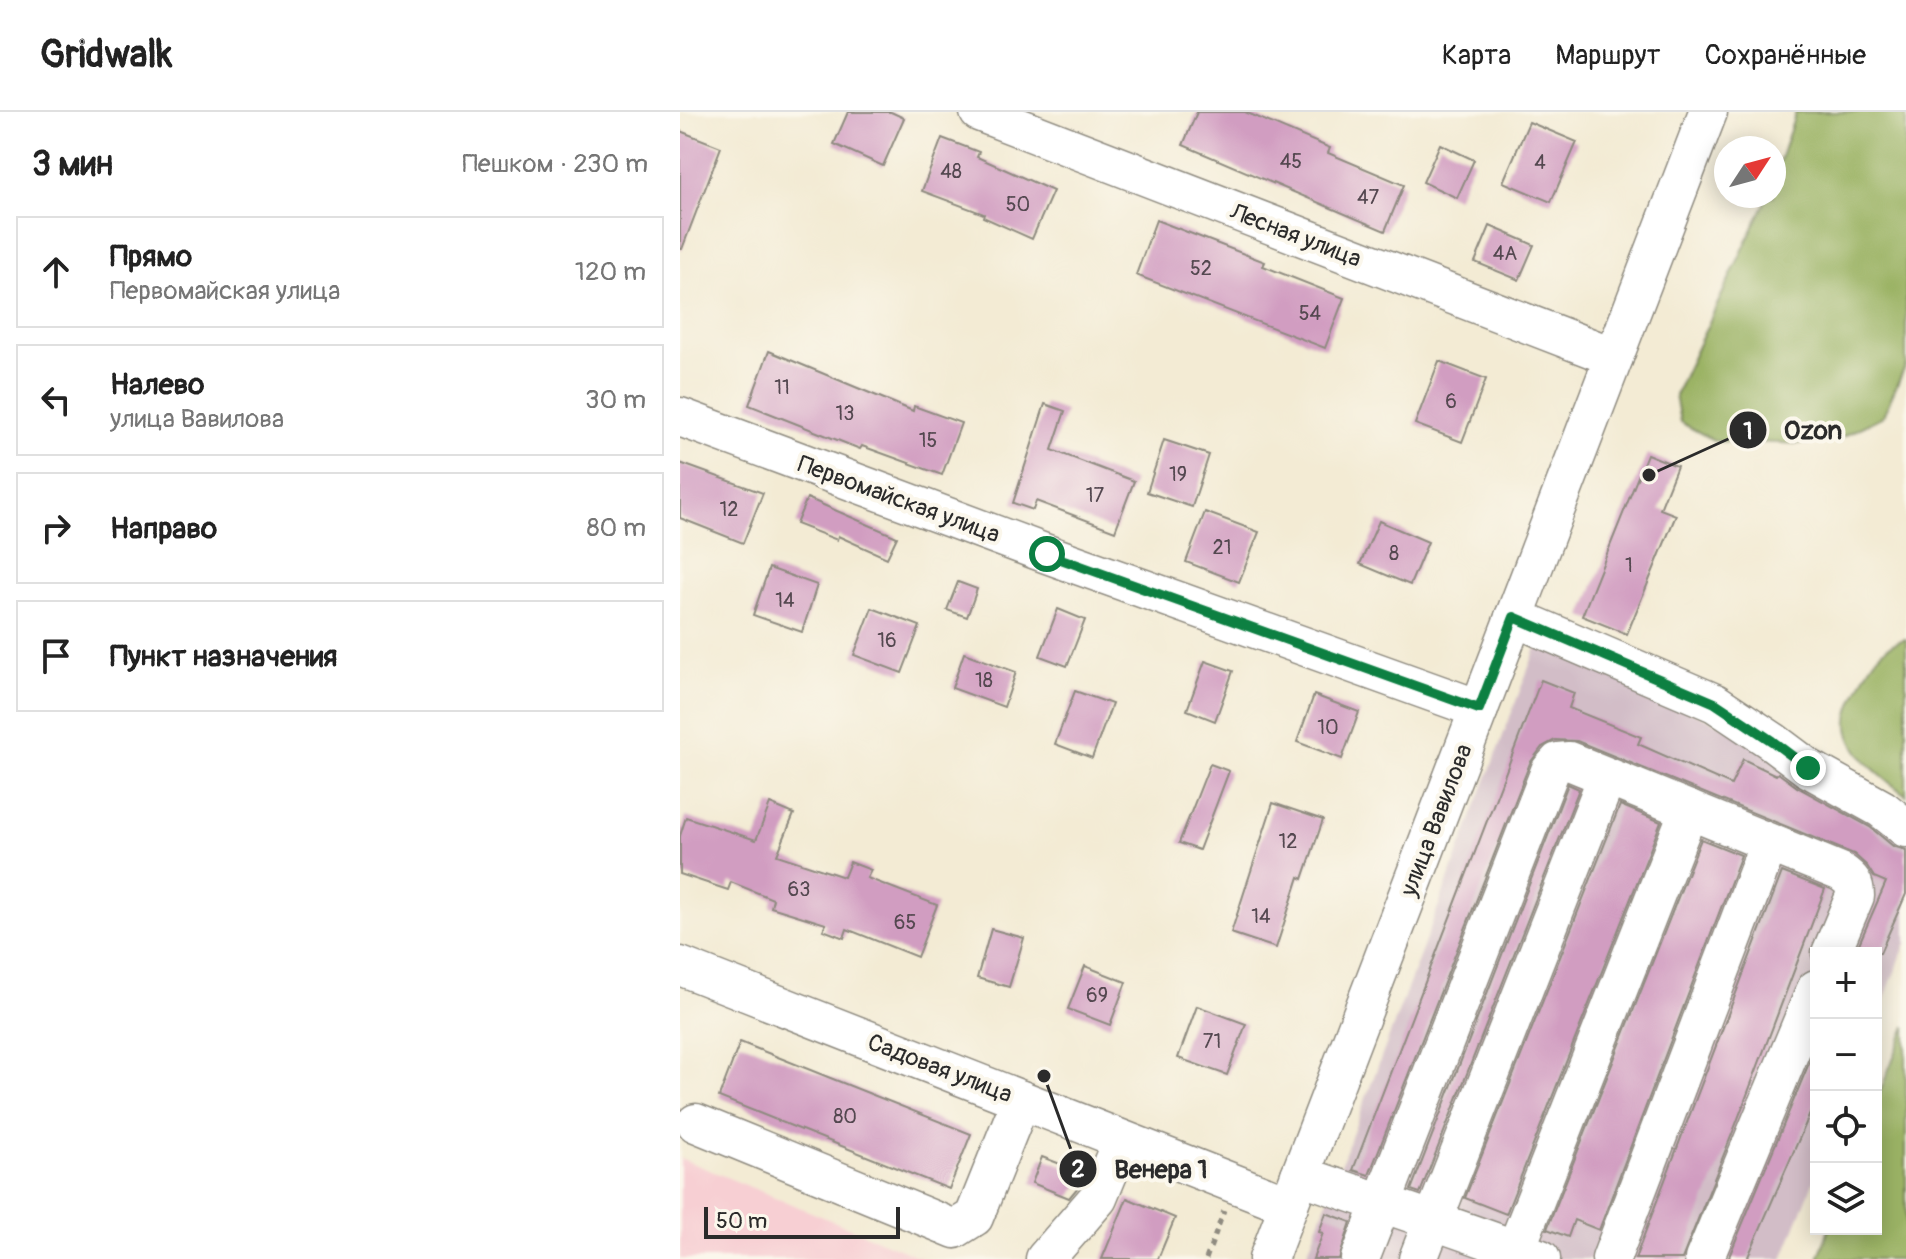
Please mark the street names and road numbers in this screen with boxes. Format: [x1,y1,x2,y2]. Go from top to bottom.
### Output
street label: Лесная улица [1225,197,1365,274]
street label: Первомайская улица [794,449,1004,549]
street label: улица Вавилова [1394,740,1479,901]
street label: Садовая улица [863,1028,1016,1109]

